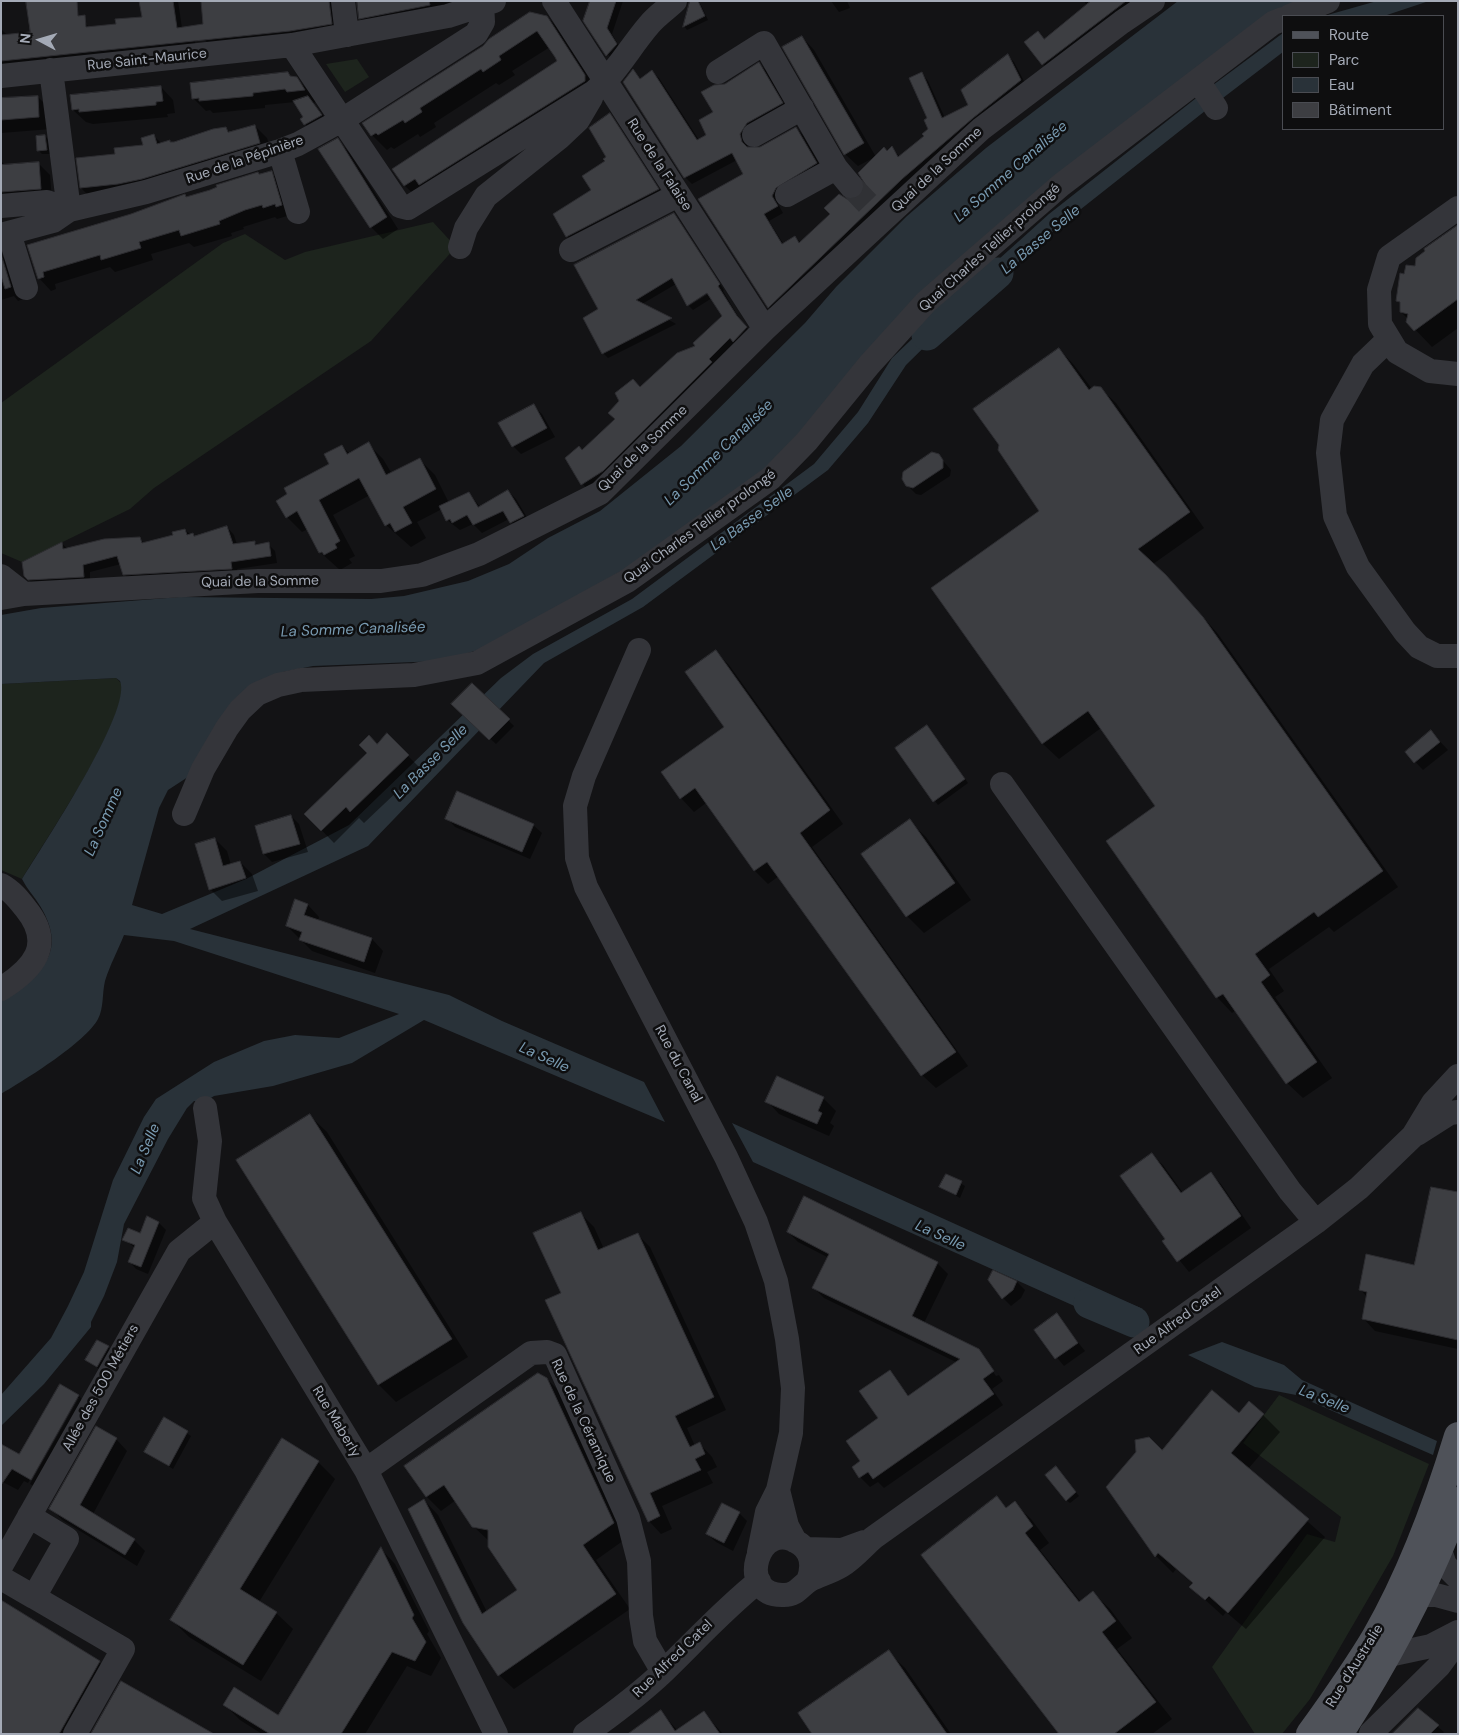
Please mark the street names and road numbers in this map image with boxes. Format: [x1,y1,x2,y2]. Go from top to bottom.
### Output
street label: Rue Saint-Maurice [86,45,208,75]
street label: Rue de la Falaise [623,116,695,214]
street label: Quai de la Somme [888,124,986,216]
street label: Rue de la Pépinière [184,132,306,188]
street label: Quai Charles Tellier prolongé [916,180,1064,316]
street label: Quai de la Somme [595,402,691,496]
street label: Quai Charles Tellier prolongé [621,466,779,588]
street label: Quai de la Somme [201,573,319,591]
street label: Rue du Canal [651,1023,705,1105]
street label: Rue Alfred Catel [1131,1284,1225,1358]
street label: Allée des 500 Métiers [59,1322,143,1454]
street label: Rue de la Céramique [547,1357,619,1485]
street label: Rue Maberly [308,1383,364,1461]
street label: Rue Alfred Catel [630,1617,716,1701]
street label: Rue d'Australie [1323,1621,1387,1711]

